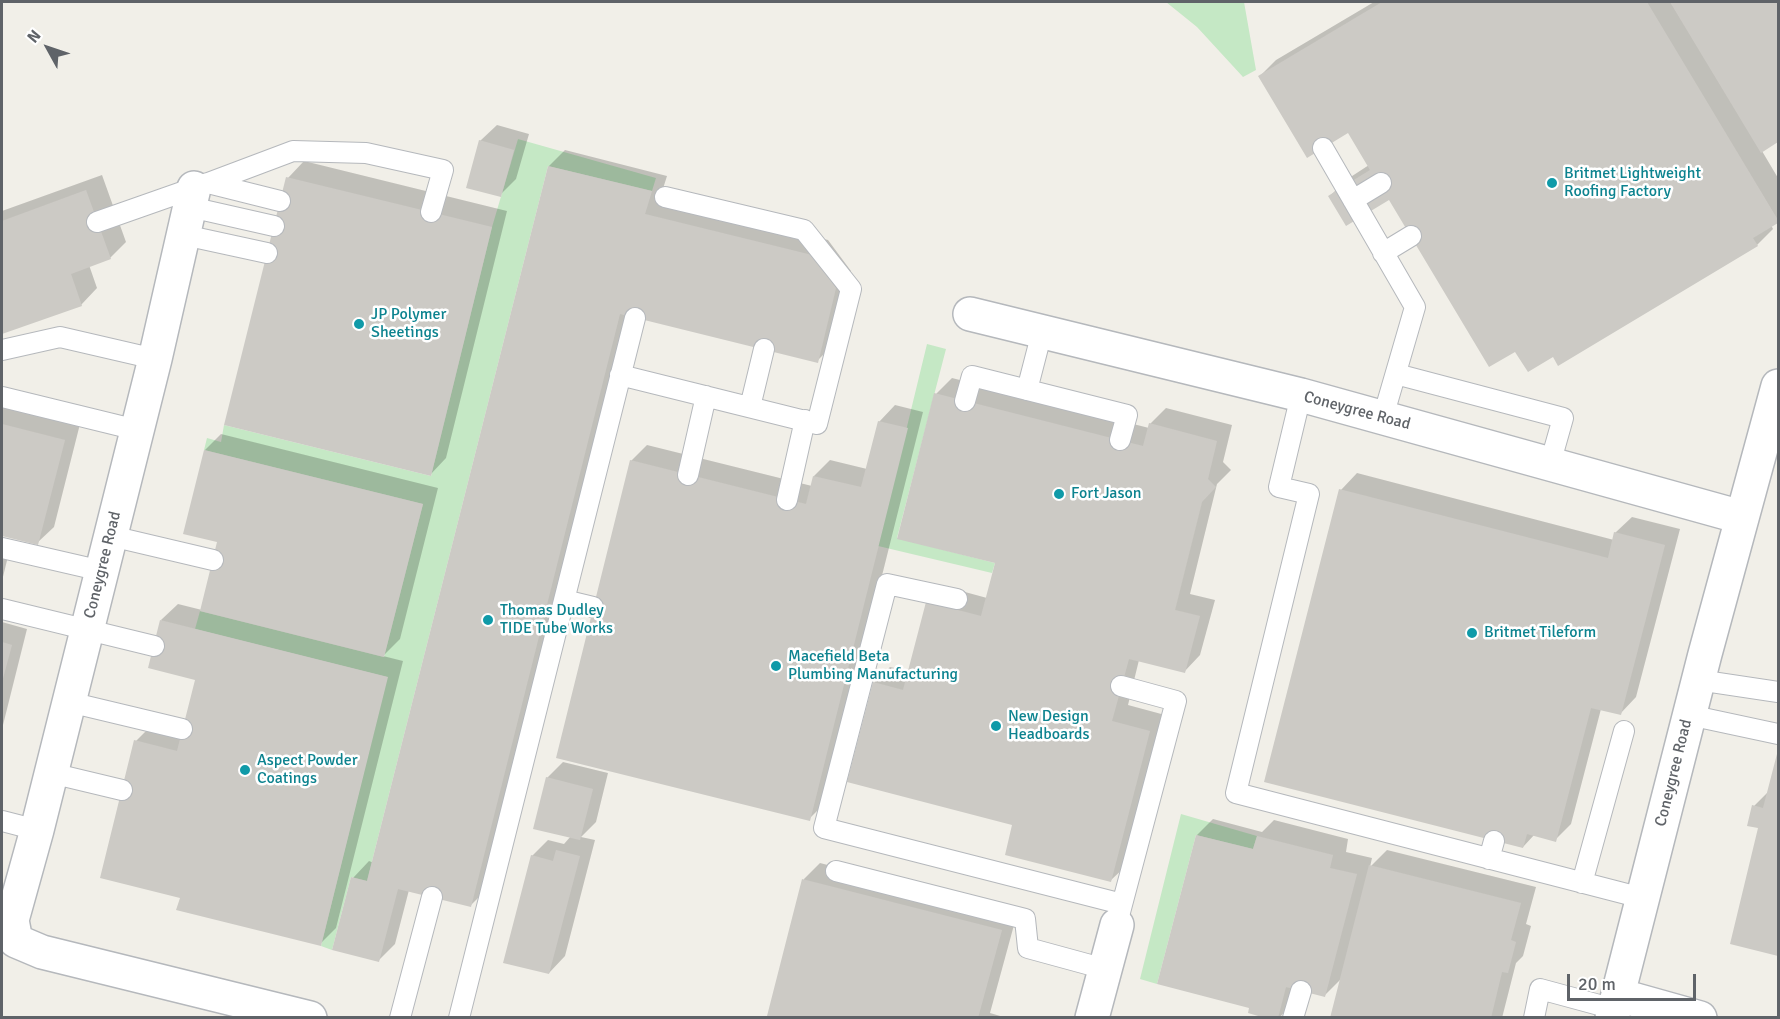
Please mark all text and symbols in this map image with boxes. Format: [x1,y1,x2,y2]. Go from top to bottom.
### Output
north arrow [18,18,78,78]
text: N [23,26,45,47]
place label: Britmet Lightweight Roofing Factory [1564,164,1701,202]
marker: Britmet Lightweight Roofing Factory [1545,176,1559,190]
place label: JP Polymer Sheetings [371,305,446,343]
marker: JP Polymer Sheetings [352,317,366,331]
street label: Coneygree Road [1302,388,1412,434]
place label: Fort Jason [1071,484,1141,504]
marker: Fort Jason [1052,487,1066,501]
street label: Coneygree Road [80,510,126,620]
place label: Thomas Dudley TIDE Tube Works [500,601,613,639]
marker: Thomas Dudley TIDE Tube Works [481,613,495,627]
place label: Britmet Tileform [1484,623,1596,643]
marker: Britmet Tileform [1465,626,1479,640]
place label: Macefield Beta Plumbing Manufacturing [788,647,958,685]
marker: Macefield Beta Plumbing Manufacturing [769,659,783,673]
place label: New Design Headboards [1008,707,1089,745]
street label: Coneygree Road [1651,718,1697,828]
marker: New Design Headboards [989,719,1003,733]
place label: Aspect Powder Coatings [257,751,358,789]
marker: Aspect Powder Coatings [238,763,252,777]
scale bar [1570,962,1699,1000]
text: 20 m [1578,973,1616,995]

